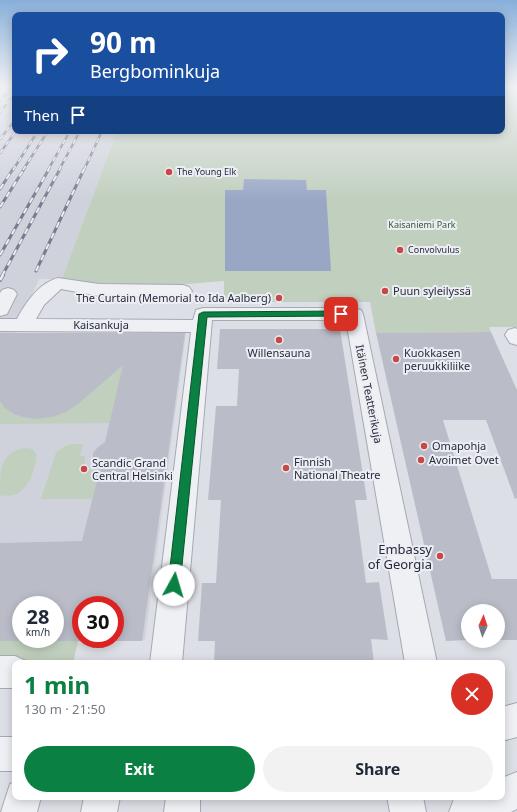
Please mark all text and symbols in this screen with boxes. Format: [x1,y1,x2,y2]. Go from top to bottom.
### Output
text: 90 m [90,23,157,61]
icon: right [24,28,76,80]
text: Bergbominkuja [90,59,220,83]
icon: arrive [67,104,89,126]
text: Then [24,105,59,125]
place label: The Young Elk [177,165,236,178]
marker: The Young Elk [164,167,174,177]
park label: Kaisaniemi Park [388,218,456,231]
place label: Convolvulus [408,243,459,256]
marker: Convolvulus [395,245,405,255]
place label: Puun syleilyssä [393,283,471,298]
marker: Puun syleilyssä [380,286,390,296]
place label: The Curtain (Memorial to Ida Aalberg) [76,290,271,305]
marker: The Curtain (Memorial to Ida Aalberg) [274,293,284,303]
pin [324,297,358,331]
icon: arrive [330,303,352,325]
street label: Kaisankuja [73,317,129,332]
marker: Willensauna [274,335,284,345]
street label: Itäinen Teatterikuja [353,343,386,445]
place label: Willensauna [248,345,310,360]
place label: Kuokkasen peruukkiliike [404,345,470,373]
marker: Kuokkasen peruukkiliike [391,354,401,364]
place label: Omapohja [432,438,486,453]
marker: Omapohja [419,441,429,451]
place label: Avoimet Ovet [429,452,499,467]
place label: Finnish National Theatre [294,454,380,482]
place label: Scandic Grand Central Helsinki [92,455,173,483]
marker: Avoimet Ovet [416,455,426,465]
marker: Finnish National Theatre [281,463,291,473]
marker: Scandic Grand Central Helsinki [79,464,89,474]
place label: Embassy of Georgia [368,540,432,573]
marker: Embassy of Georgia [435,551,445,561]
position arrow [153,564,195,606]
speed limit sign: 30 [72,596,124,648]
text: 28 [27,603,49,630]
north arrow [461,604,505,648]
map controls [461,604,505,648]
text: km/h [26,625,50,639]
text: 1 min [24,668,90,701]
button: close [451,673,493,715]
text: 130 m · 21:50 [24,700,105,718]
button: Exit [24,746,255,792]
button: Share [263,746,493,792]

